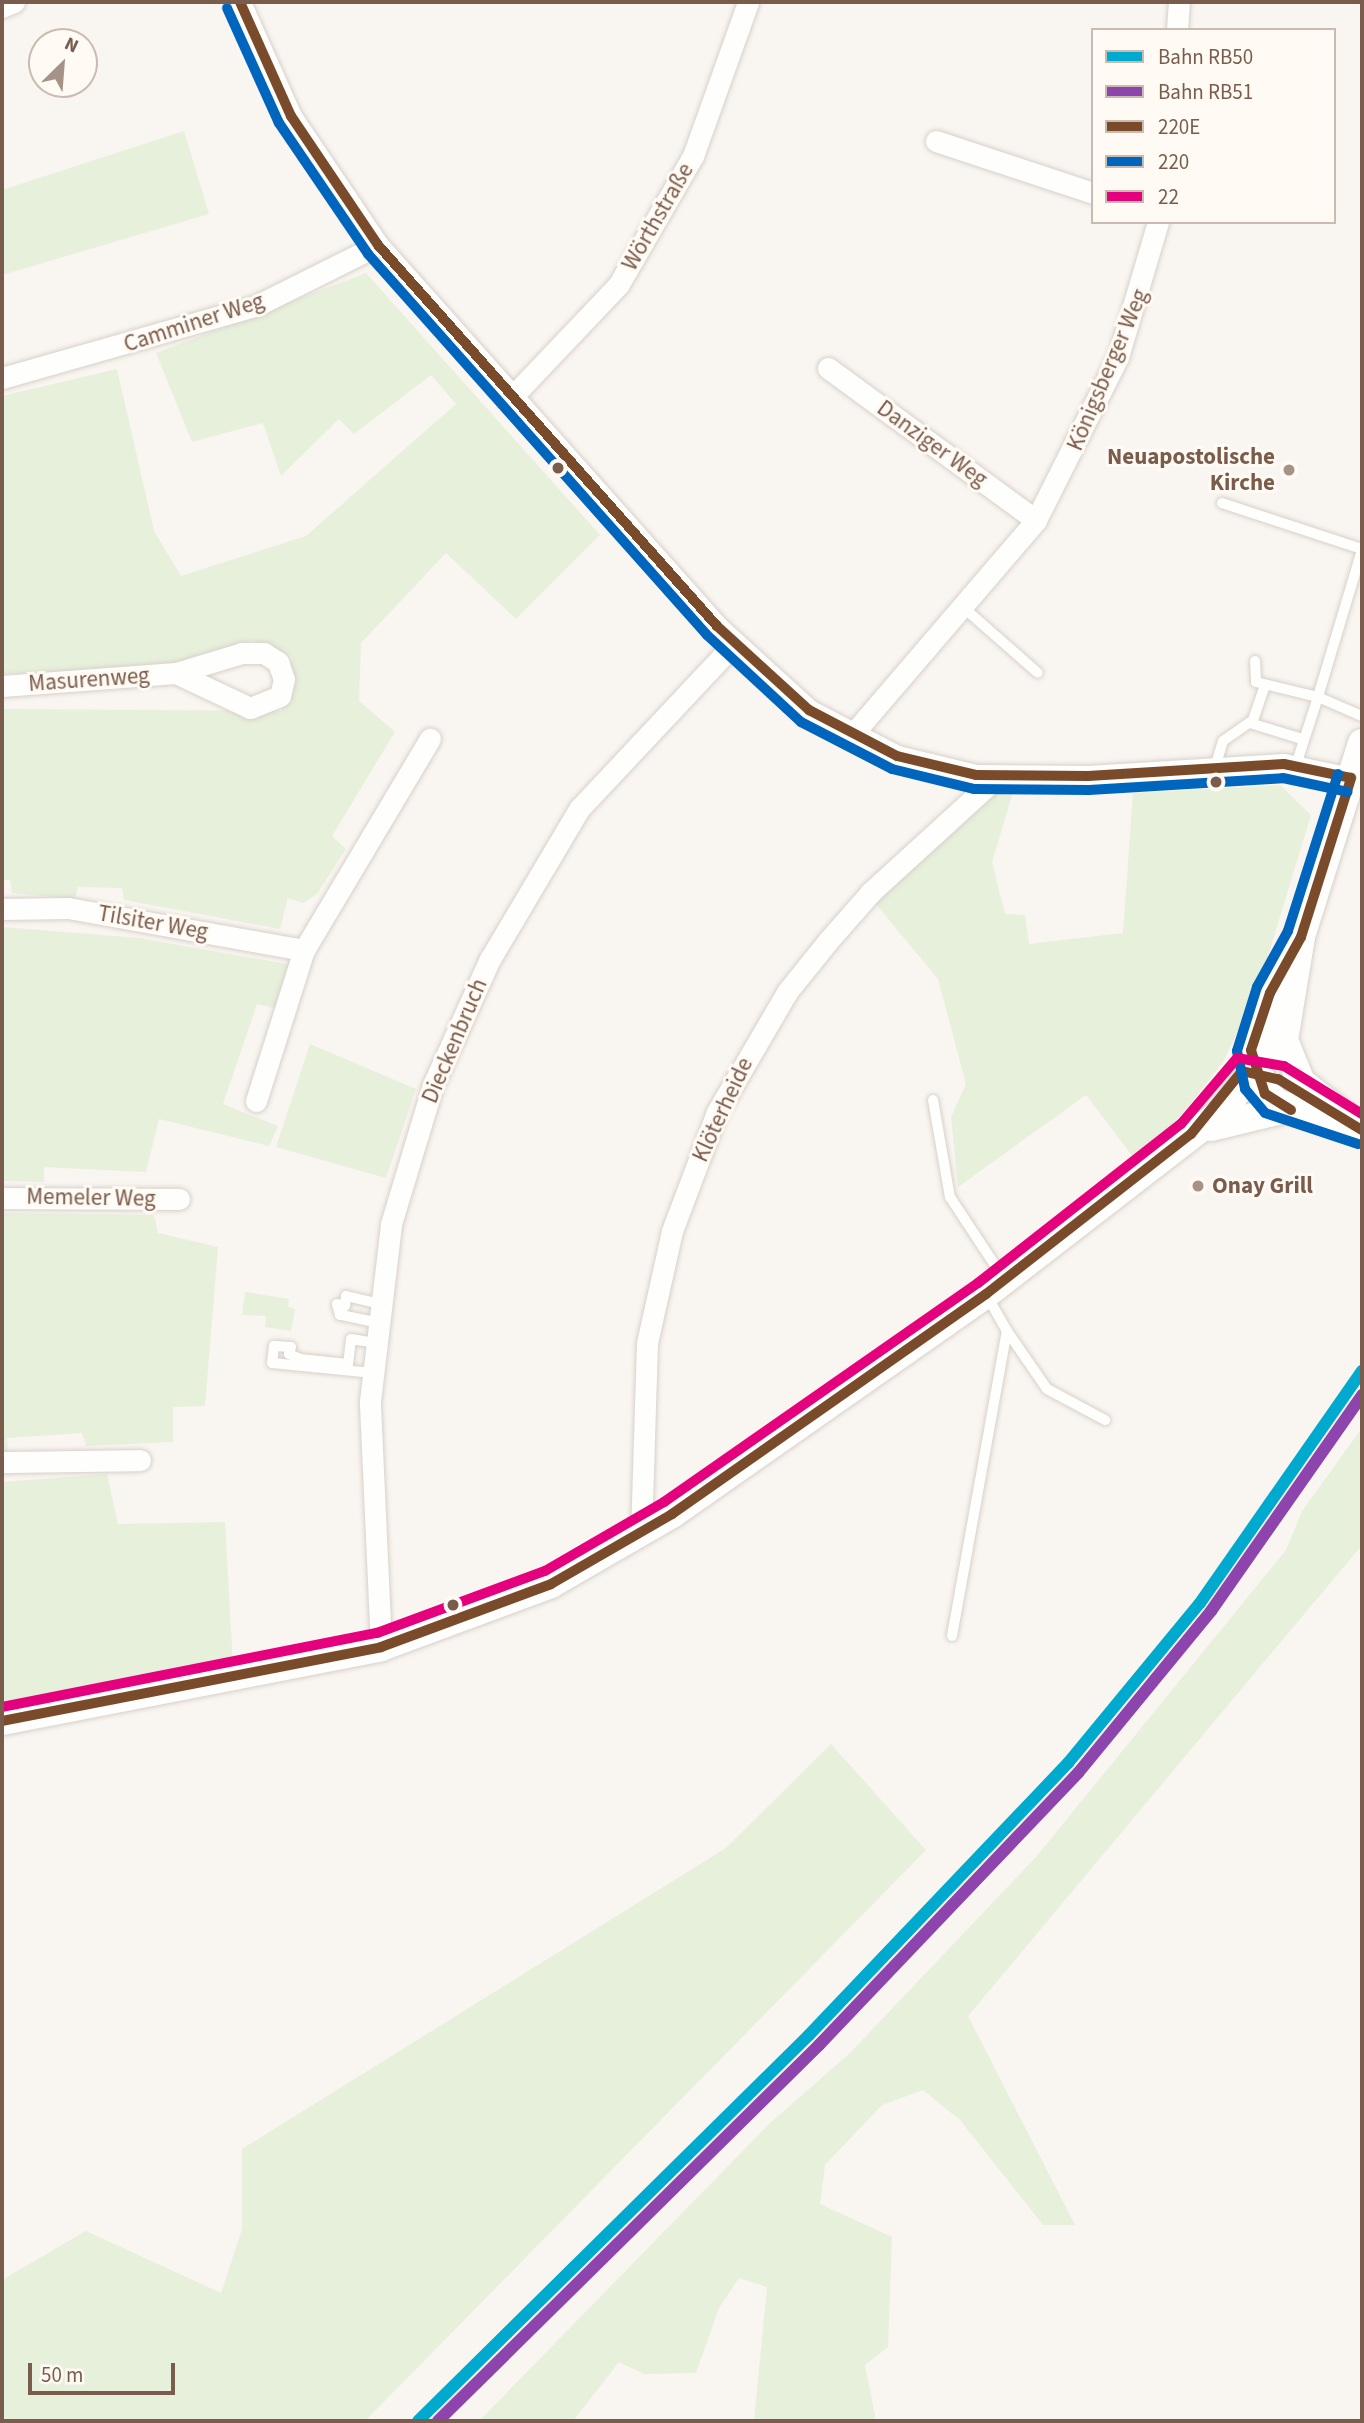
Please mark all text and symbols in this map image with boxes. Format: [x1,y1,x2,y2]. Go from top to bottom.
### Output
north arrow [28,28,98,98]
legend [1091,28,1336,224]
text: N [60,30,83,60]
text: Bahn RB50 [1158,42,1253,72]
text: Bahn RB51 [1158,77,1253,107]
text: 220E [1158,112,1200,142]
text: 220 [1158,147,1189,177]
street label: Wörthstraße [616,158,700,276]
text: 22 [1158,182,1179,212]
street label: Königsberger Weg [1061,285,1155,455]
street label: Camminer Weg [120,287,268,359]
street label: Danziger Weg [871,395,993,493]
place label: Neuapostolische Kirche [1107,443,1275,497]
unlabelled marker [551,461,565,475]
marker: Neuapostolische Kirche [1281,462,1297,478]
street label: Masurenweg [27,662,151,698]
unlabelled marker [1209,775,1223,789]
street label: Tilsiter Weg [96,900,210,946]
street label: Dieckenbruch [416,974,494,1108]
street label: Klöterheide [687,1053,759,1167]
place label: Onay Grill [1212,1172,1313,1200]
marker: Onay Grill [1190,1178,1206,1194]
street label: Memeler Weg [26,1183,156,1213]
unlabelled marker [446,1598,460,1612]
scale bar [32,2350,178,2394]
text: 50 m [41,2360,83,2390]

